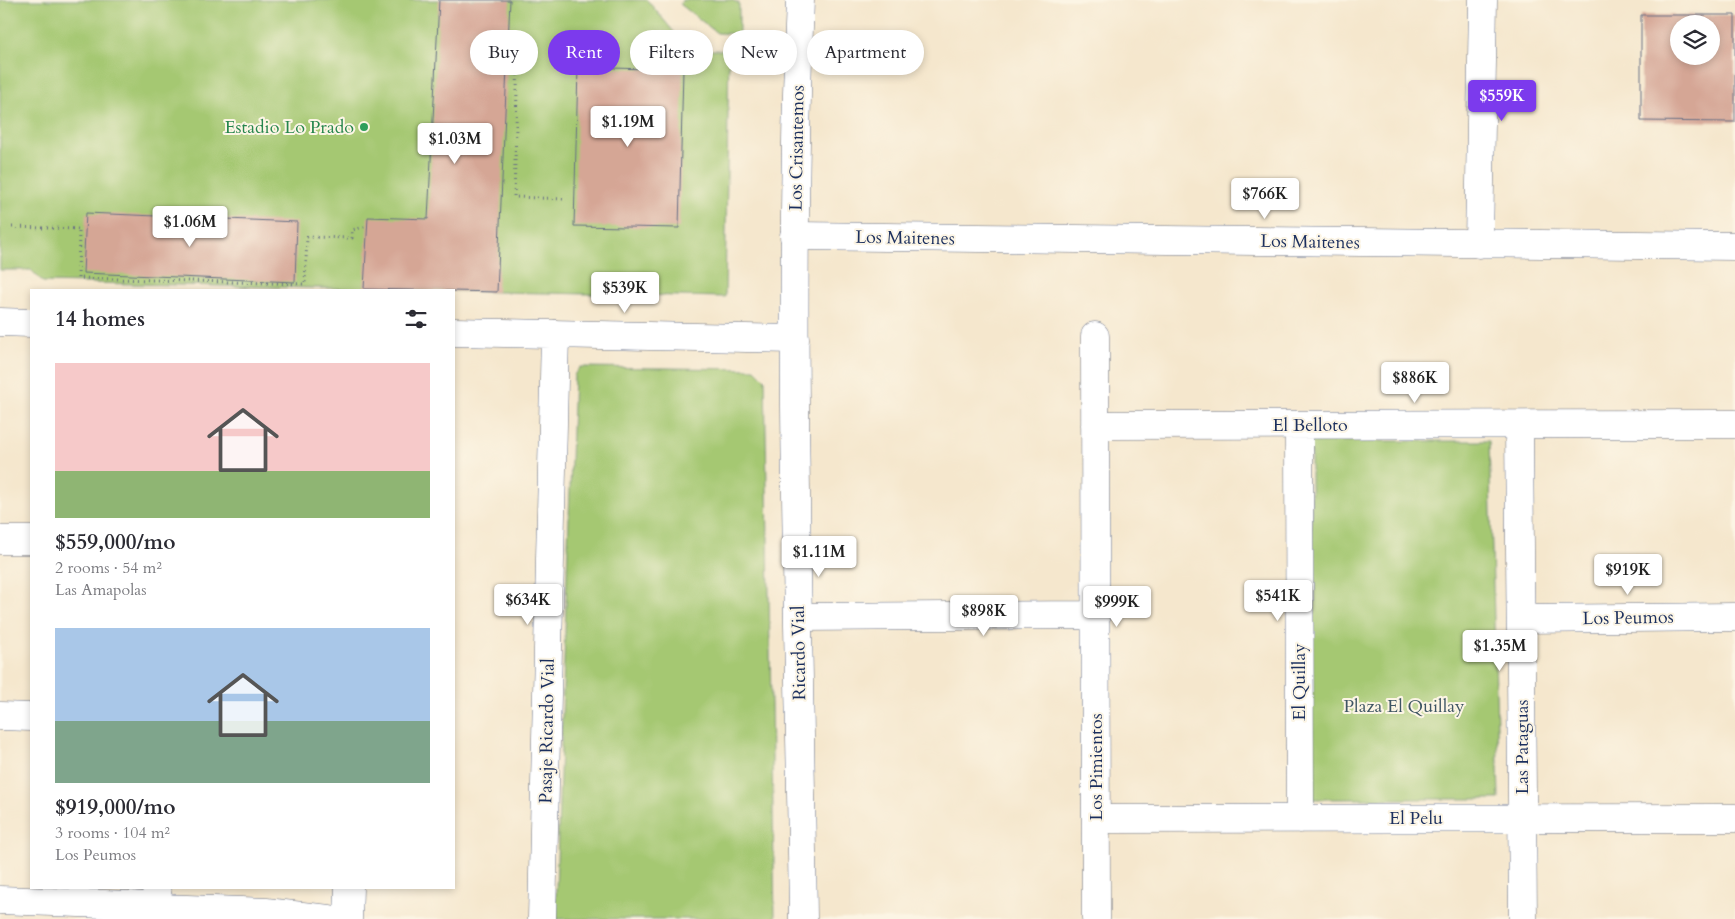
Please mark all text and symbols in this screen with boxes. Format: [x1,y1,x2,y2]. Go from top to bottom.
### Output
map controls [1670,15,1720,65]
button: layers [1670,15,1720,65]
chip: Buy [470,30,538,75]
chip: Rent [548,30,620,75]
chip: Filters [630,30,713,75]
chip: New [723,30,797,75]
chip: Apartment [807,30,924,75]
pin: $559K [1467,80,1537,122]
street label: Los Crisantemos [783,85,811,211]
text: $559K [1479,85,1525,107]
pin: $1.19M [587,106,669,148]
text: $1.19M [602,111,654,133]
place label: Estadio Lo Prado [224,115,354,140]
marker: Estadio Lo Prado [358,121,370,133]
pin: $1.03M [414,122,496,165]
text: $1.03M [429,128,481,150]
pin: $766K [1230,178,1300,220]
text: $766K [1242,183,1288,205]
pin: $1.06M [149,206,231,248]
text: $1.06M [164,211,216,233]
street label: Los Maitenes [855,225,955,251]
street label: Los Maitenes [1260,229,1360,255]
pin: $539K [590,272,660,314]
text: $539K [602,277,648,299]
text: 14 homes [55,305,145,334]
icon: filters [402,305,430,333]
pin: $886K [1380,362,1450,404]
text: $886K [1392,367,1438,389]
icon: home [198,395,288,485]
street label: El Belloto [1272,413,1348,438]
text: $559,000/mo [55,528,175,557]
pin: $1.11M [778,536,860,578]
text: $1.11M [793,541,845,563]
pin: $919K [1593,554,1663,596]
text: 2 rooms · 54 m² [55,557,162,579]
text: $919K [1605,559,1651,581]
text: Las Amapolas [55,579,147,601]
pin: $541K [1243,580,1313,622]
pin: $634K [493,584,563,626]
text: $541K [1255,585,1301,607]
pin: $999K [1082,586,1152,628]
text: $634K [505,589,551,611]
text: $999K [1094,591,1140,613]
pin: $898K [949,594,1019,637]
text: $898K [961,600,1007,622]
street label: Ricardo Vial [786,605,812,701]
street label: Los Peumos [1582,605,1674,631]
pin: $1.35M [1459,630,1541,672]
text: $1.35M [1474,635,1526,657]
street label: El Quillay [1287,643,1312,721]
street label: Pasaje Ricardo Vial [533,658,561,804]
icon: home [198,660,288,750]
park label: Plaza El Quillay [1343,694,1465,719]
street label: Las Pataguas [1510,699,1535,795]
street label: Los Pimientos [1084,713,1109,821]
text: $919,000/mo [55,793,175,822]
street label: El Pelu [1389,806,1443,831]
text: 3 rooms · 104 m² [55,822,170,844]
text: Los Peumos [55,844,136,866]

